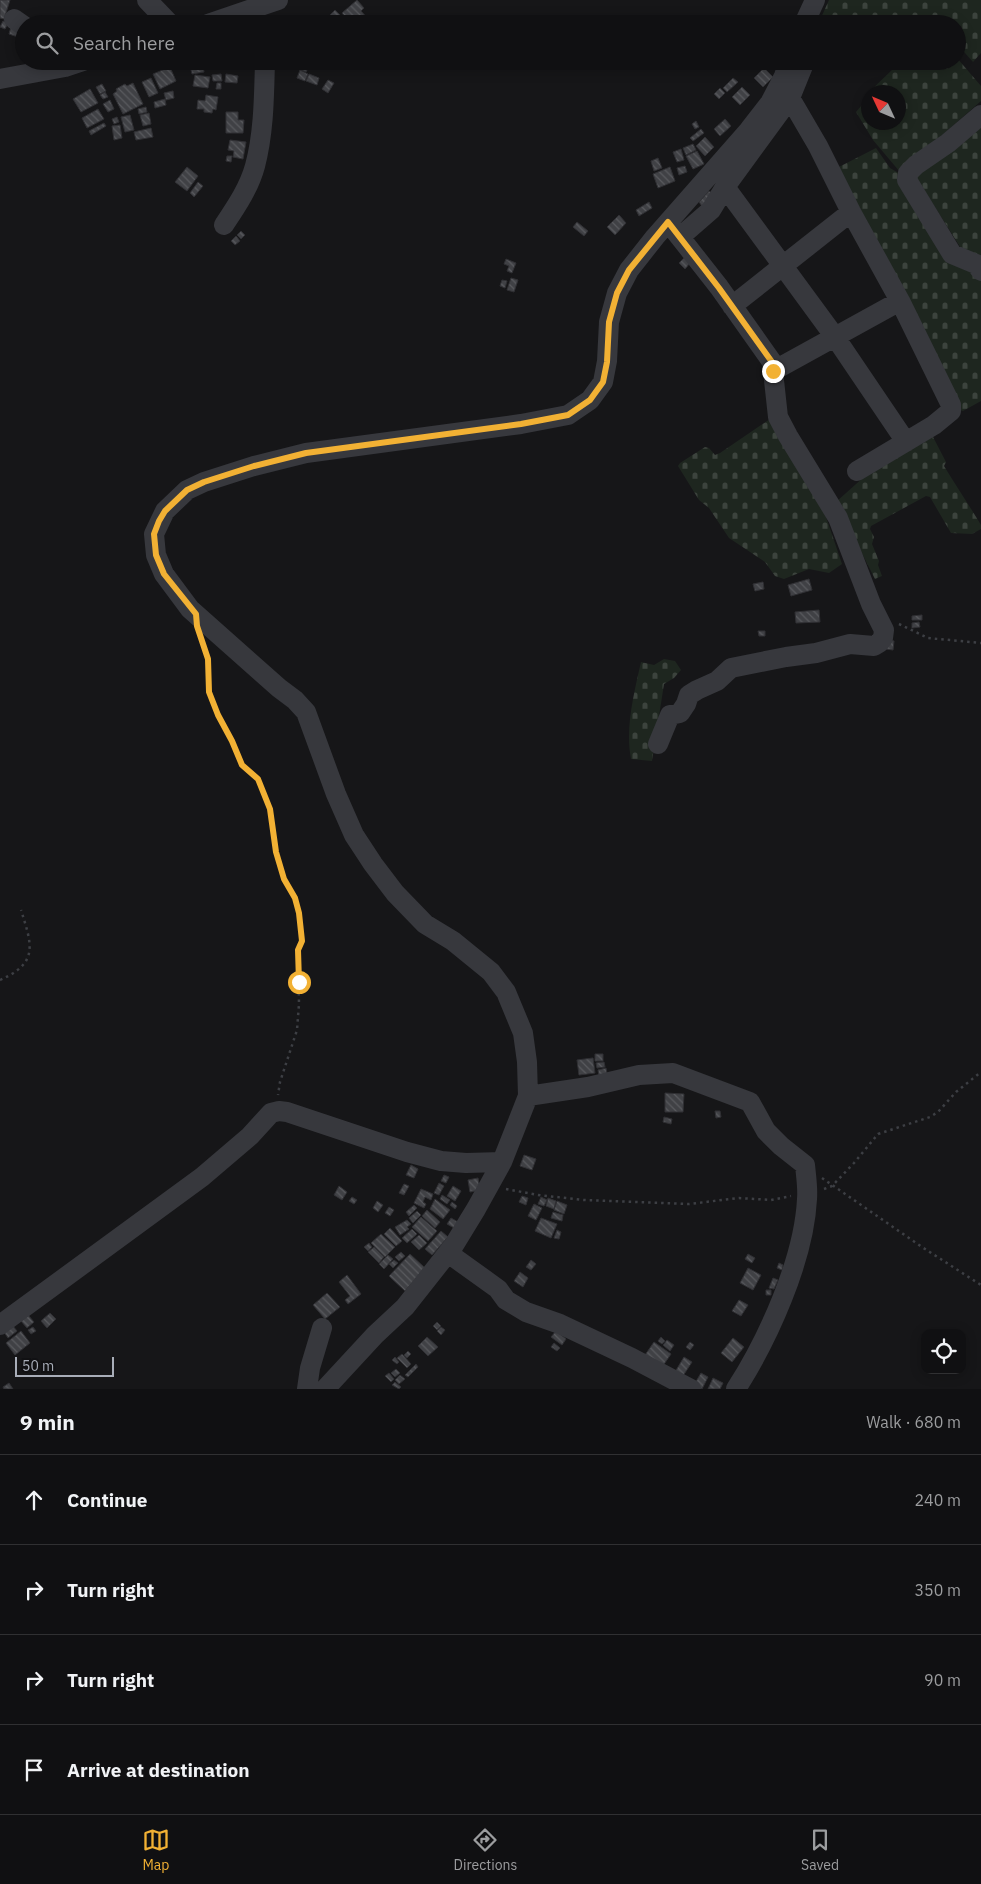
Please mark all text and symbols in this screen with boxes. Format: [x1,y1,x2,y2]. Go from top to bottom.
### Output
search box [15,15,966,70]
icon: search [33,29,61,57]
text: Search here [73,31,175,55]
north arrow [861,85,906,130]
route end [762,360,785,383]
route start [288,971,311,994]
map controls [921,1329,966,1374]
button: locate [921,1329,966,1374]
scale bar [15,1354,114,1377]
text: 50 m [22,1357,54,1375]
text: 9 min [20,1408,75,1436]
text: Walk · 680 m [866,1412,961,1432]
icon: ahead [20,1486,48,1514]
text: Continue [67,1488,147,1512]
text: 240 m [914,1490,961,1510]
icon: right [20,1576,48,1604]
text: Turn right [67,1578,154,1602]
text: 350 m [914,1580,961,1600]
icon: right [20,1666,48,1694]
text: Turn right [67,1668,154,1692]
text: 90 m [924,1670,961,1690]
icon: arrive [20,1756,48,1784]
text: Arrive at destination [67,1758,250,1782]
tab: Map [142,1826,170,1874]
tab: Directions [454,1826,517,1874]
tab: Saved [801,1826,839,1874]

